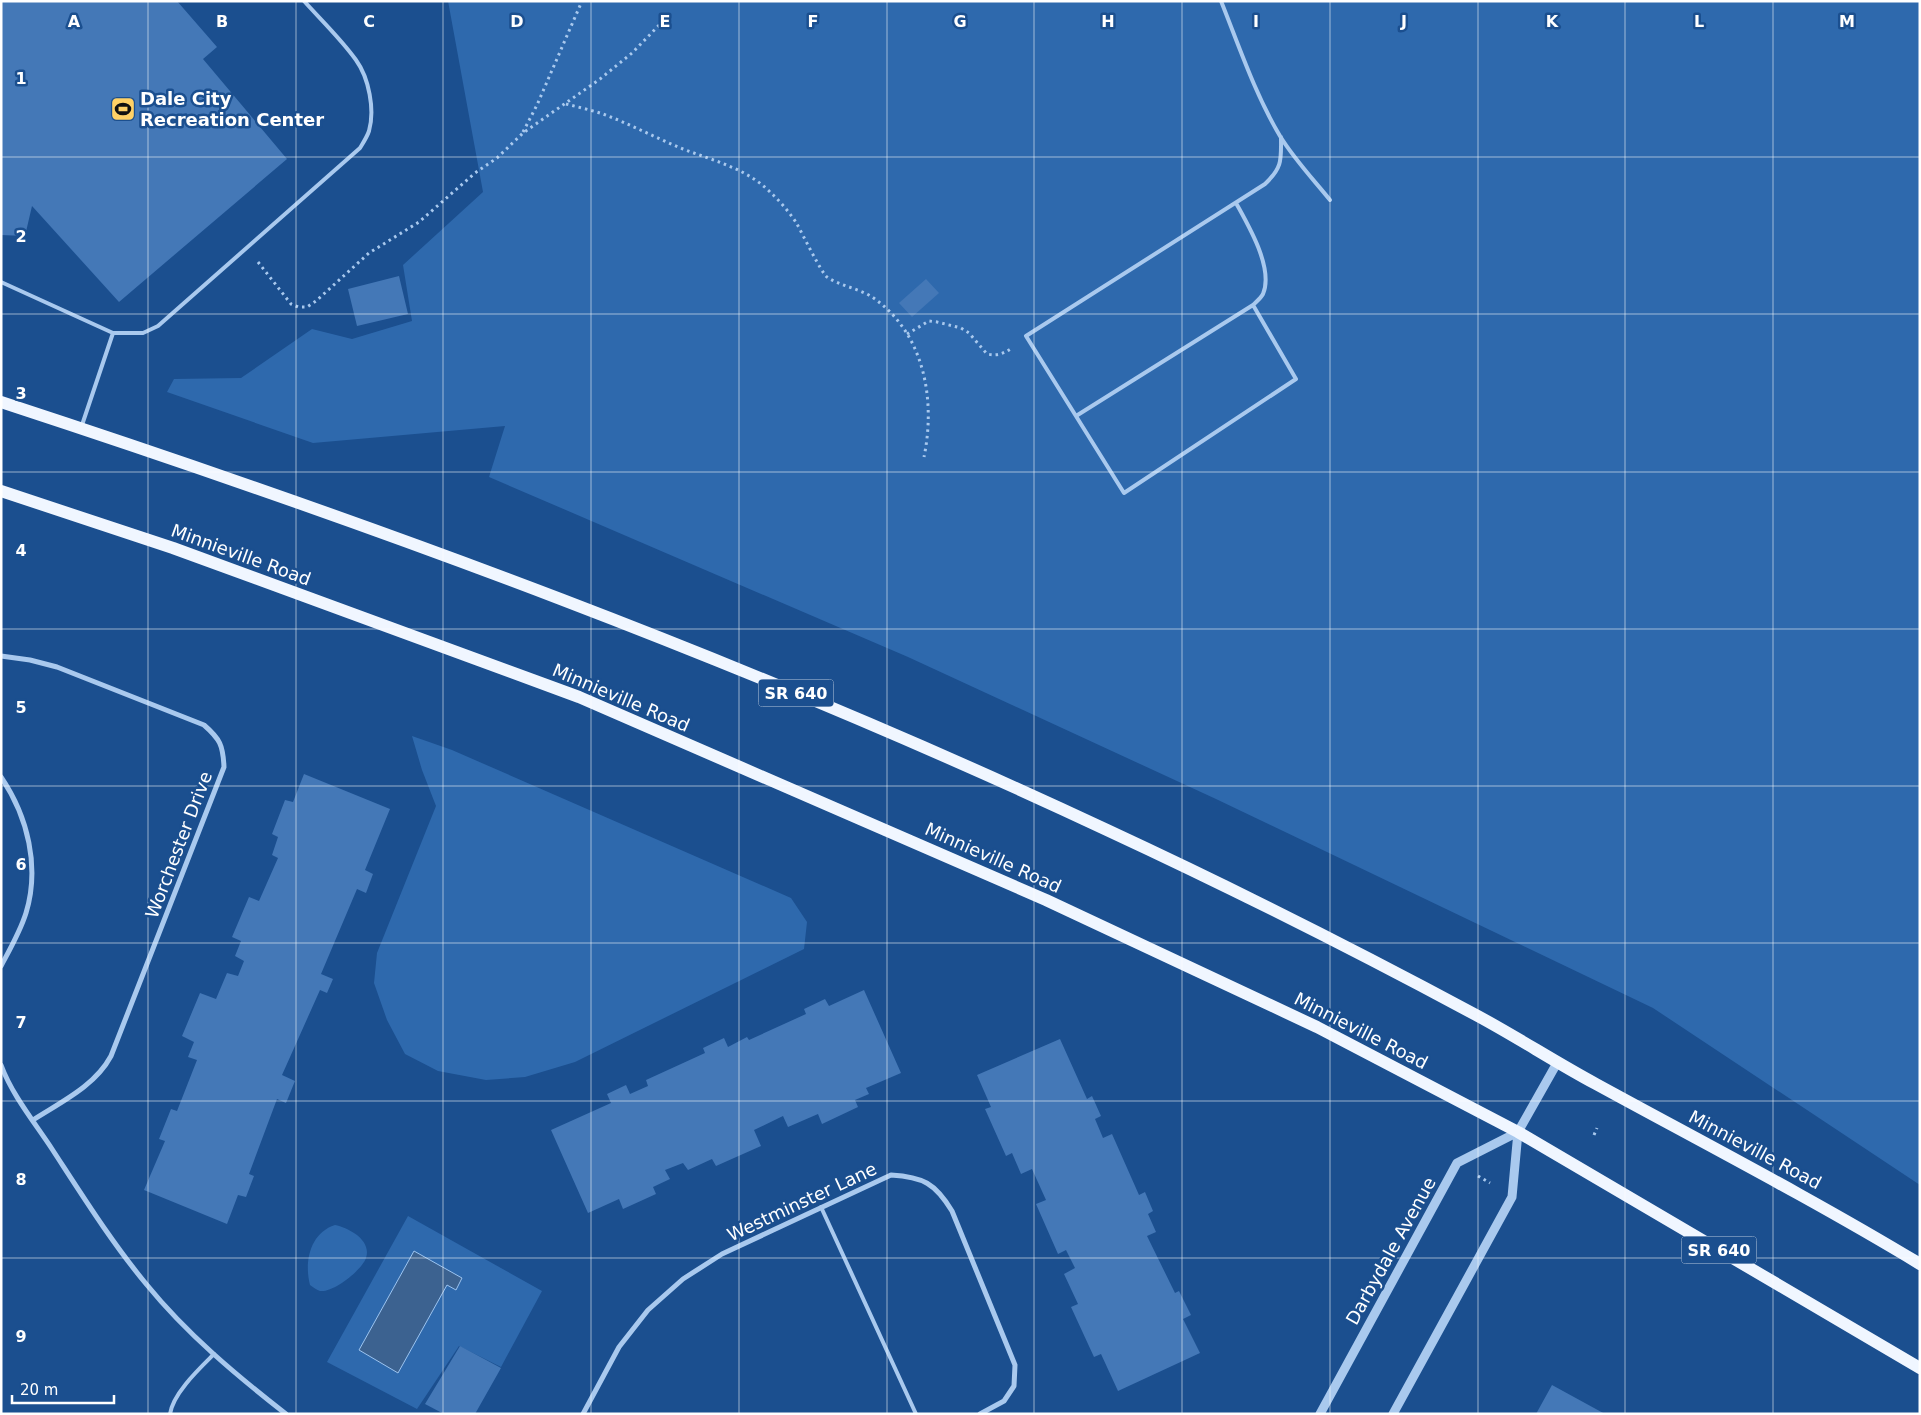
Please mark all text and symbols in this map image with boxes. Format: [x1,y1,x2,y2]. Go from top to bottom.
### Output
text: A [68,12,81,31]
text: B [216,12,228,31]
text: C [363,12,375,31]
text: D [510,12,524,31]
text: E [660,12,670,31]
text: F [808,12,818,31]
text: G [953,12,967,31]
text: H [1101,12,1115,31]
text: I [1253,12,1259,31]
text: J [1400,12,1407,31]
text: K [1546,12,1559,31]
text: L [1694,12,1704,31]
text: M [1839,12,1855,31]
text: 1 [15,69,27,88]
place label: Dale City Recreation Center [140,88,324,130]
sports icon: Dale City Recreation Center [110,96,136,122]
text: 2 [15,227,27,246]
text: 3 [15,384,27,403]
street label: Minnieville Road [168,520,314,590]
text: 4 [15,541,27,560]
street label: Minnieville Road [549,659,693,736]
road number: SR 640 [758,680,834,706]
text: 5 [15,698,27,717]
street label: Worchester Drive [141,768,216,921]
street label: Minnieville Road [922,818,1065,897]
text: 6 [15,855,27,874]
street label: Minnieville Road [1291,988,1432,1073]
text: 7 [15,1013,27,1032]
street label: Minnieville Road [1685,1106,1825,1193]
street label: Westminster Lane [724,1158,880,1245]
text: 8 [15,1170,27,1189]
street label: Darbydale Avenue [1341,1173,1440,1328]
road number: SR 640 [1682,1236,1756,1264]
text: 9 [15,1327,27,1346]
scale bar [12,1372,115,1404]
text: 20 m [20,1381,58,1399]

